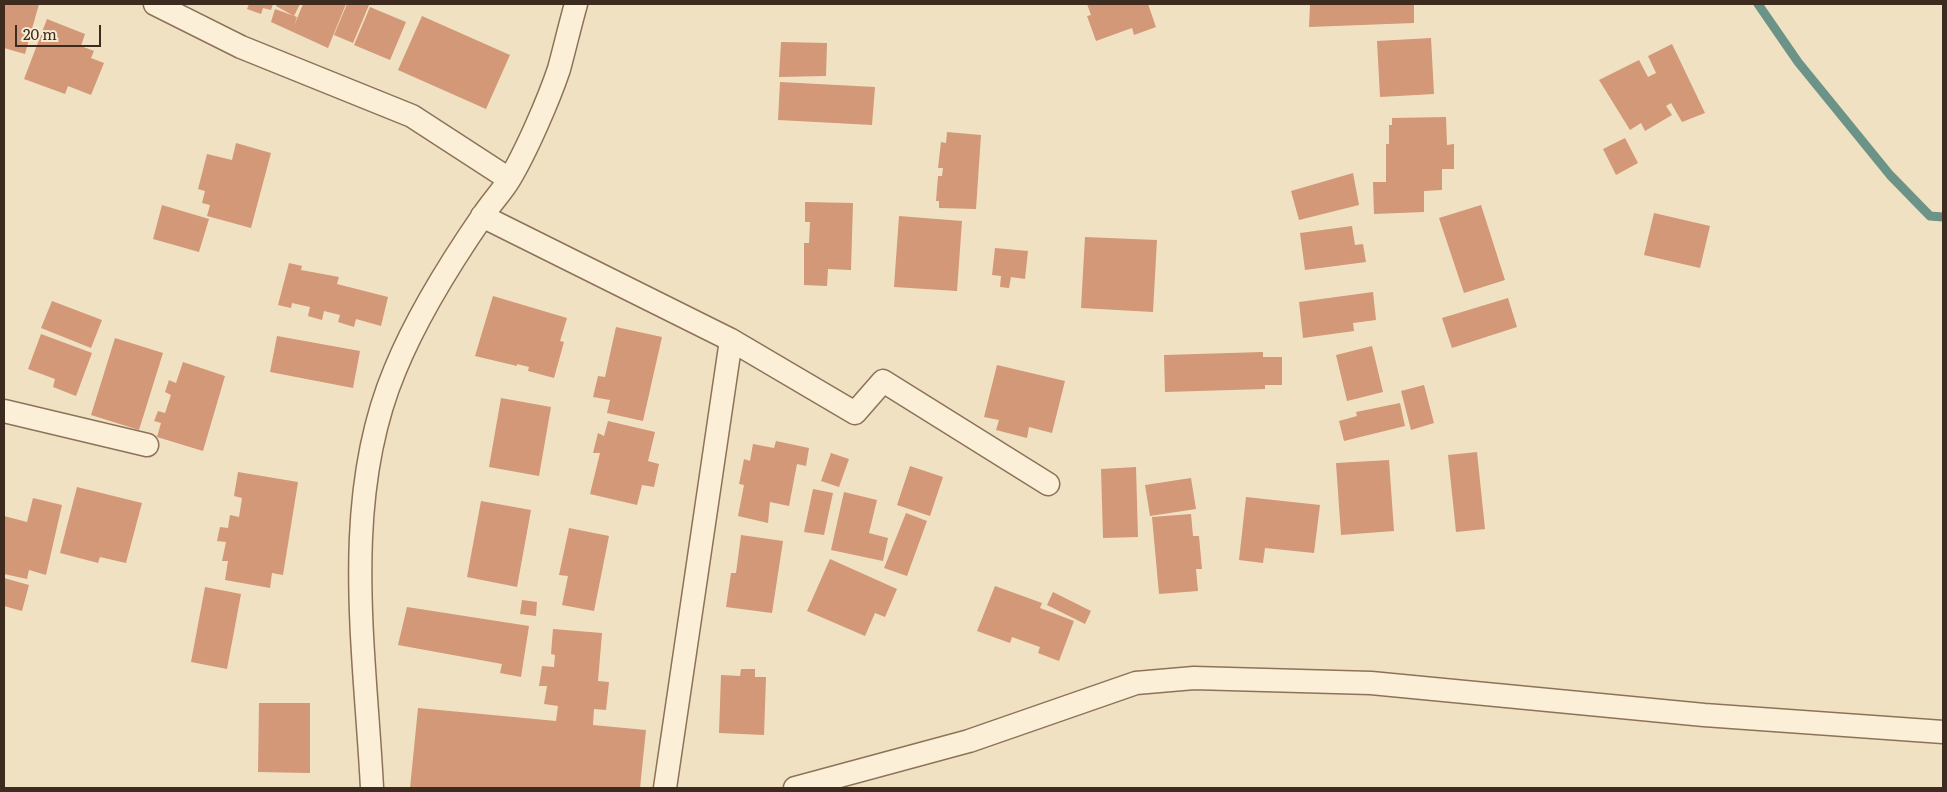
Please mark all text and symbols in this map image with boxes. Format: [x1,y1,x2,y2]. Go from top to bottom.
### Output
scale bar [18,15,104,47]
text: 20 m [23,22,57,45]

